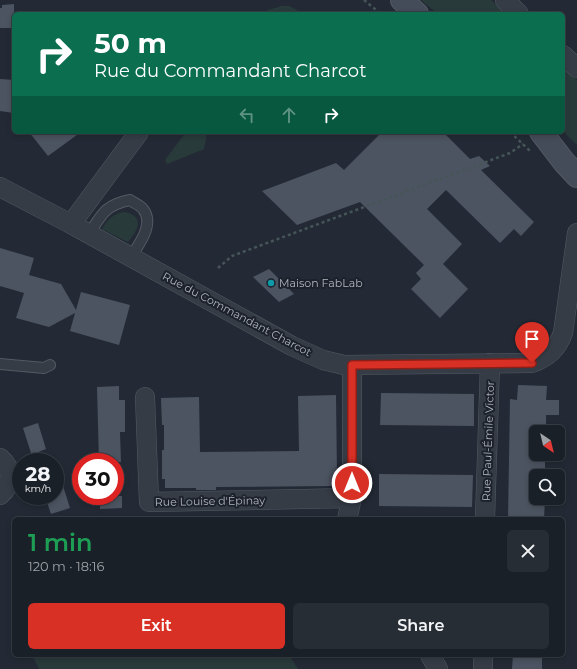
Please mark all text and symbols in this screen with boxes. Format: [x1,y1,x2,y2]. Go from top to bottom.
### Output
text: 50 m [94,26,167,60]
icon: right [28,28,80,80]
text: Rue du Commandant Charcot [94,60,366,82]
icon: left [236,104,258,126]
icon: ahead [278,104,300,126]
icon: right [320,104,342,126]
street label: Rue du Commandant Charcot [160,269,314,360]
place label: Maison FabLab [279,276,363,290]
marker: Maison FabLab [266,278,276,288]
pin [515,322,549,363]
icon: arrive [521,328,543,350]
street label: Rue Paul-Émile Victor [479,381,497,501]
north arrow [529,425,565,461]
map controls [529,425,565,505]
speed limit sign: 30 [72,453,124,505]
text: 28 [26,462,51,486]
position arrow [331,462,373,504]
button: search [529,469,565,505]
text: km/h [25,482,51,495]
street label: Rue Louise d'Épinay [155,493,265,509]
text: 1 min [28,528,92,557]
button: close [507,530,549,572]
text: 120 m · 18:16 [28,558,104,574]
button: Exit [28,603,285,649]
button: Share [293,603,549,649]

